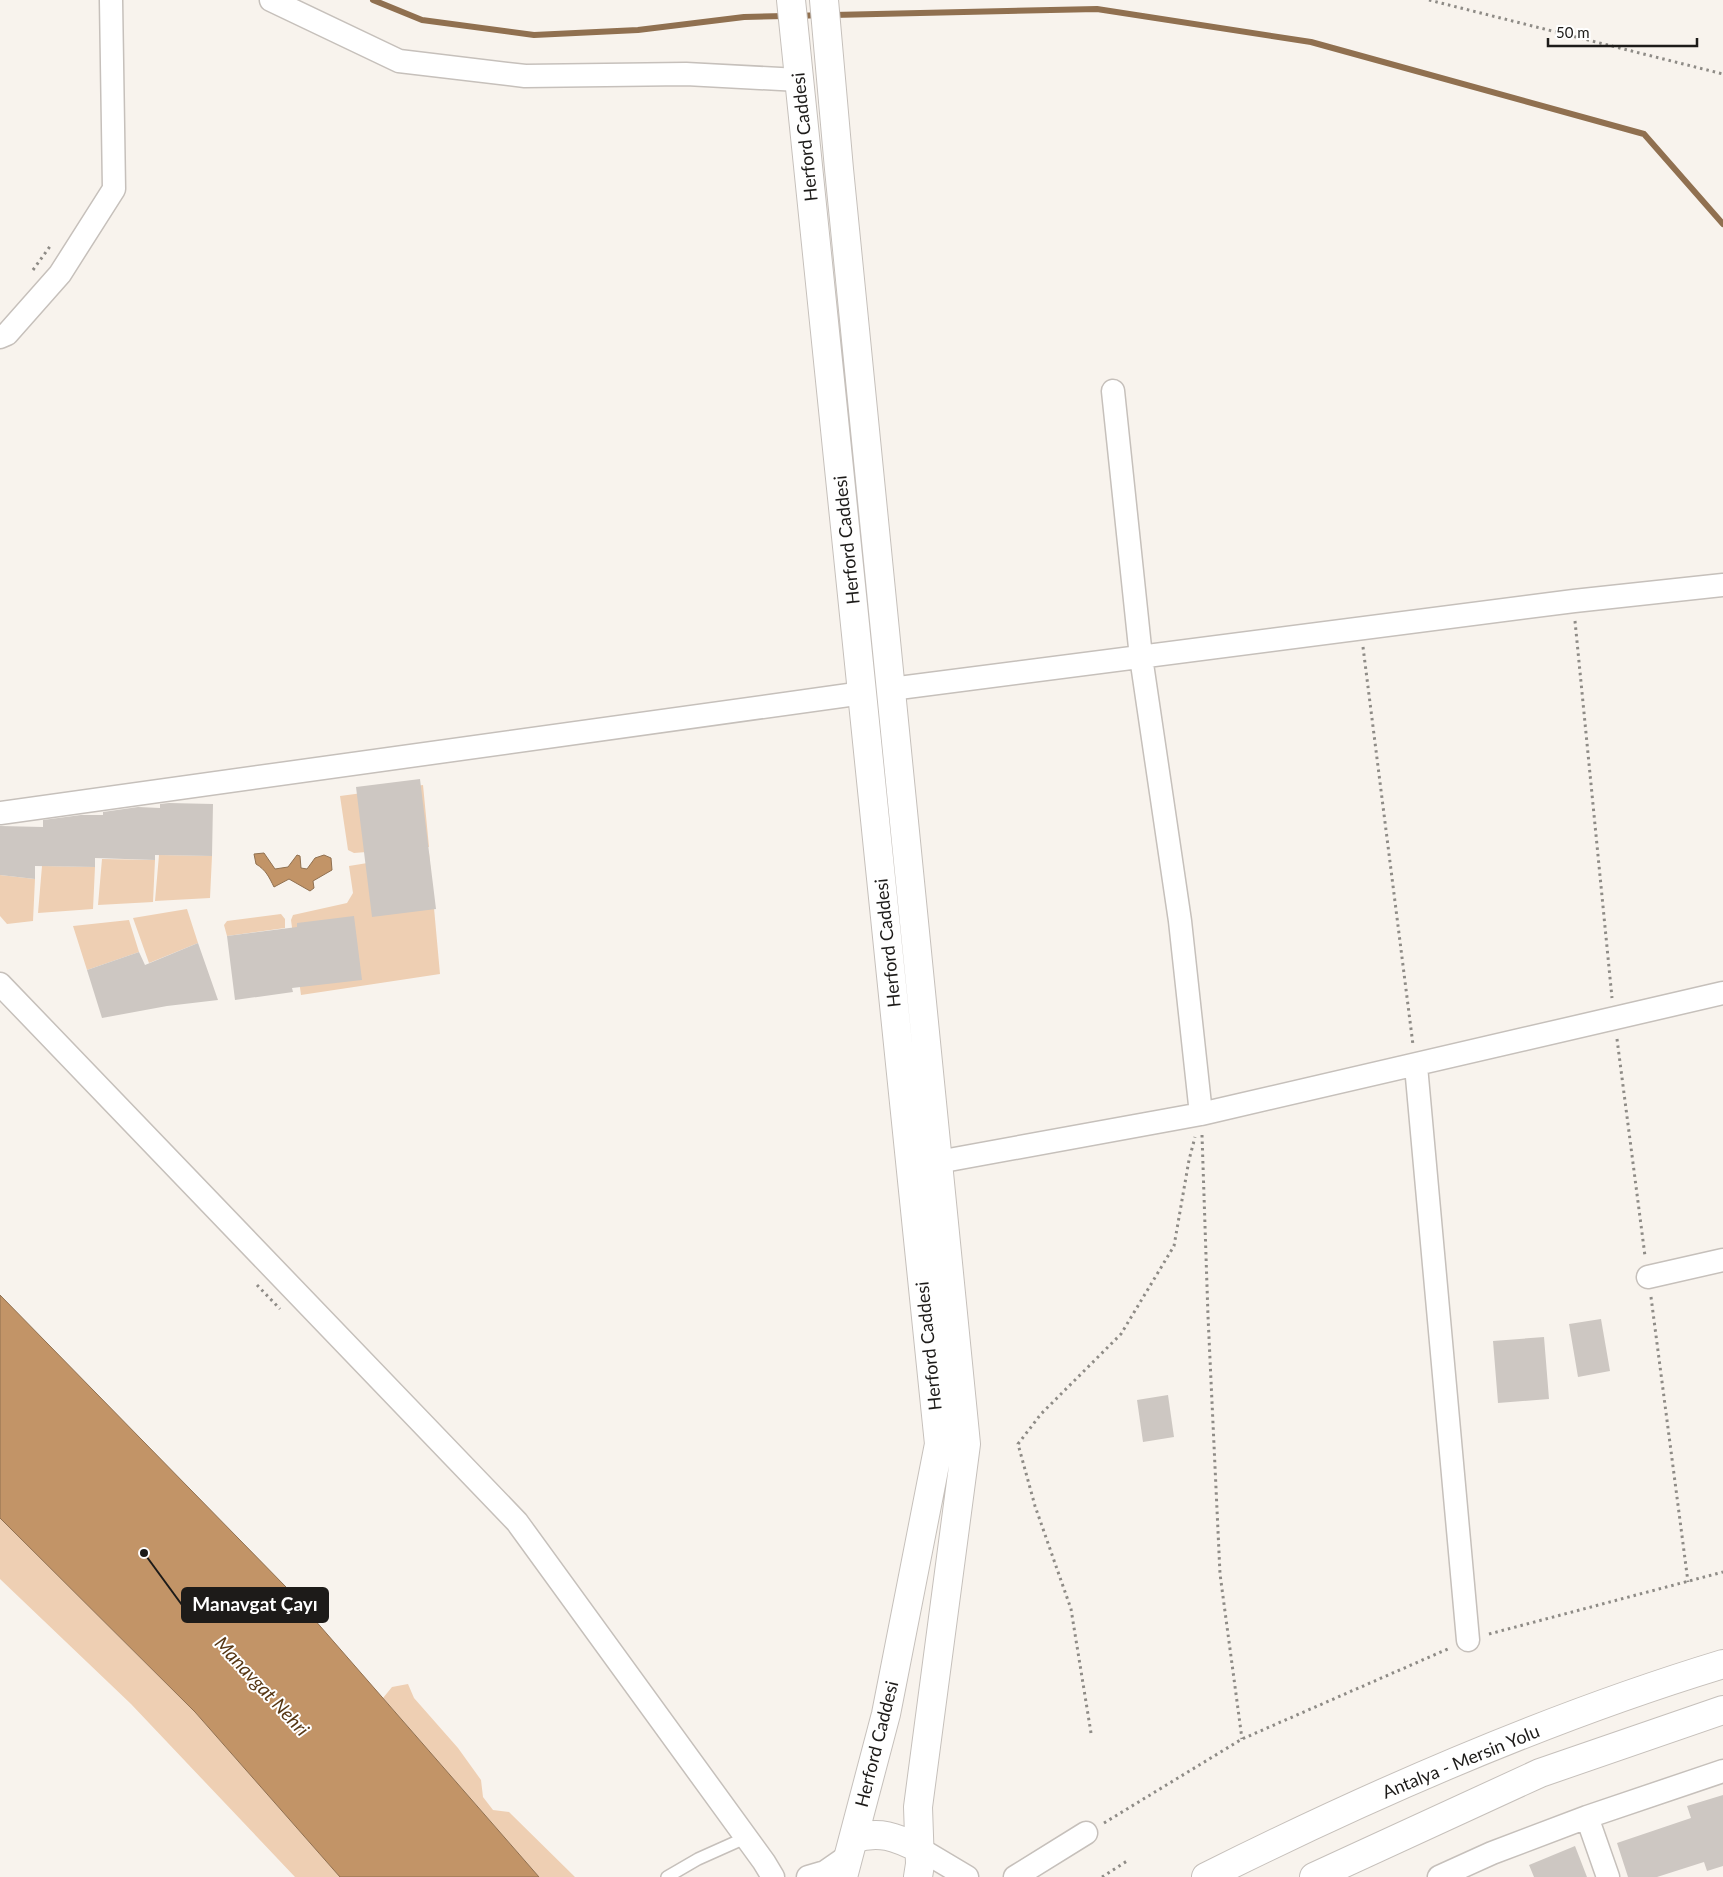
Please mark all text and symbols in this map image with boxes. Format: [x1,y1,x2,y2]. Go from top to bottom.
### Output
scale bar [1548,15,1697,47]
text: 50 m [1556,23,1590,41]
street label: Herford Caddesi [786,72,822,203]
street label: Herford Caddesi [828,475,864,606]
street label: Herford Caddesi [869,878,905,1009]
street label: Herford Caddesi [910,1281,946,1412]
callout: Manavgat Çayı [182,1588,328,1622]
text: Manavgat Çayı [192,1592,318,1615]
water label: Manavgat Nehri [210,1631,315,1741]
street label: Herford Caddesi [850,1678,902,1809]
street label: Antalya - Mersin Yolu [1379,1719,1543,1803]

